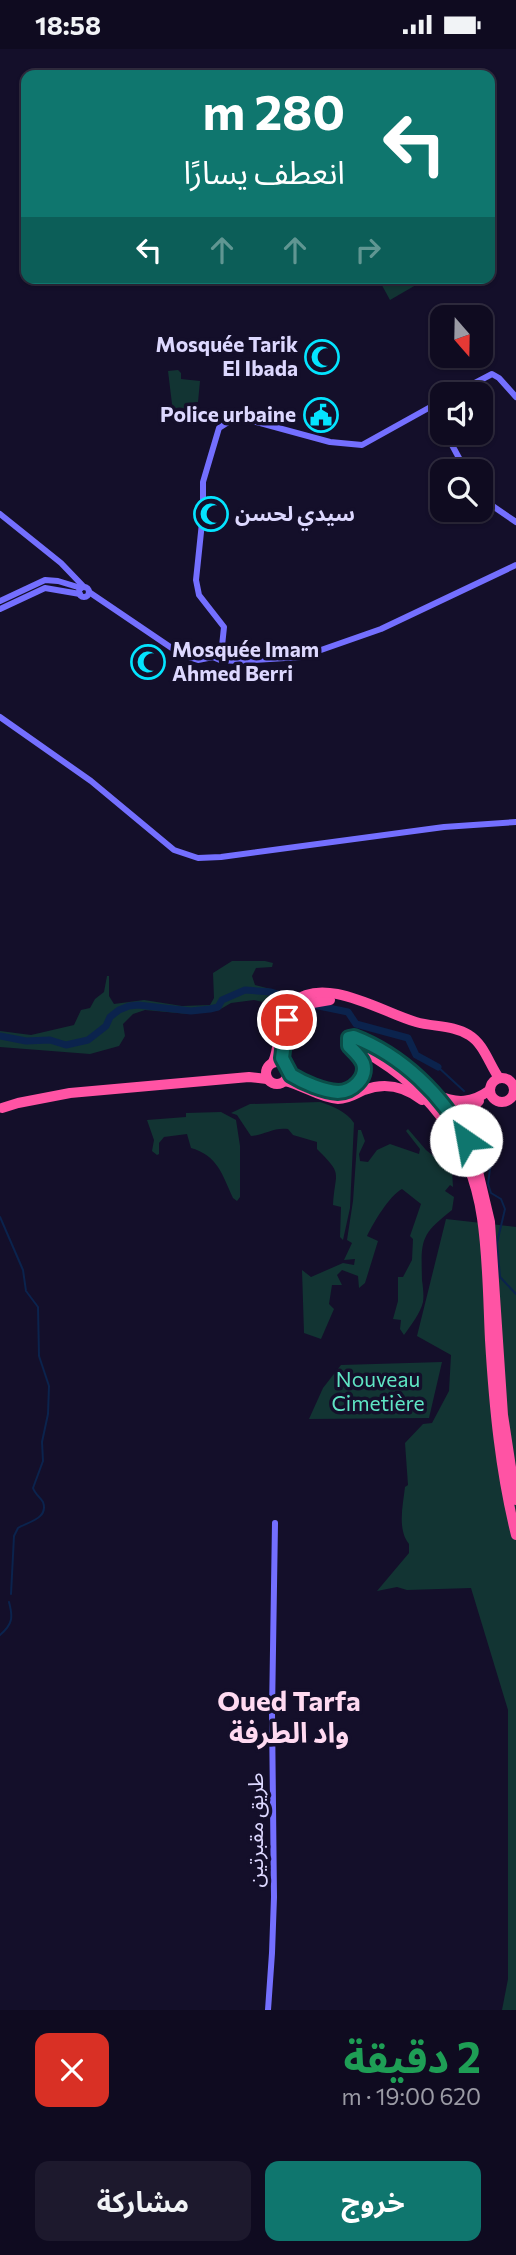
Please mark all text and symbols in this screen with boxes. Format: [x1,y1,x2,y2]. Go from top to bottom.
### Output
text: 18:58 [35,9,101,40]
text: 280 m [202,80,345,140]
icon: left [369,98,460,189]
text: انعطف يسارًا [183,151,345,191]
icon: left [130,231,168,269]
icon: ahead [203,231,241,269]
icon: ahead [276,231,314,269]
icon: right [349,231,387,269]
north arrow [430,305,494,367]
map controls [430,305,493,522]
place label: Mosquée Tarik El Ibada [156,331,298,380]
mosque icon: Mosquée Tarik El Ibada [303,338,341,376]
button: sound [430,382,493,445]
public building icon: Police urbaine [302,396,340,434]
place label: Police urbaine [160,401,296,426]
button: search [430,459,493,522]
mosque icon: سيدي لحسن [192,495,230,533]
place label: سيدي لحسن [235,500,355,531]
place label: Mosquée Imam Ahmed Berri [172,636,319,685]
mosque icon: Mosquée Imam Ahmed Berri [129,643,167,681]
pin [257,990,317,1050]
icon: arrive [268,1001,306,1039]
position arrow [429,1103,503,1177]
park label: Nouveau Cimetière [331,1366,425,1415]
district label: Oued Tarfa واد الطرفة [217,1683,361,1750]
street label: طريق مقبرتين [242,1773,269,1887]
text: 2 دقيقة [343,2030,481,2082]
button: close [35,2033,109,2107]
text: 620 m · 19:00 [341,2082,481,2110]
button: مشاركة [35,2161,251,2241]
button: خروج [265,2161,481,2241]

